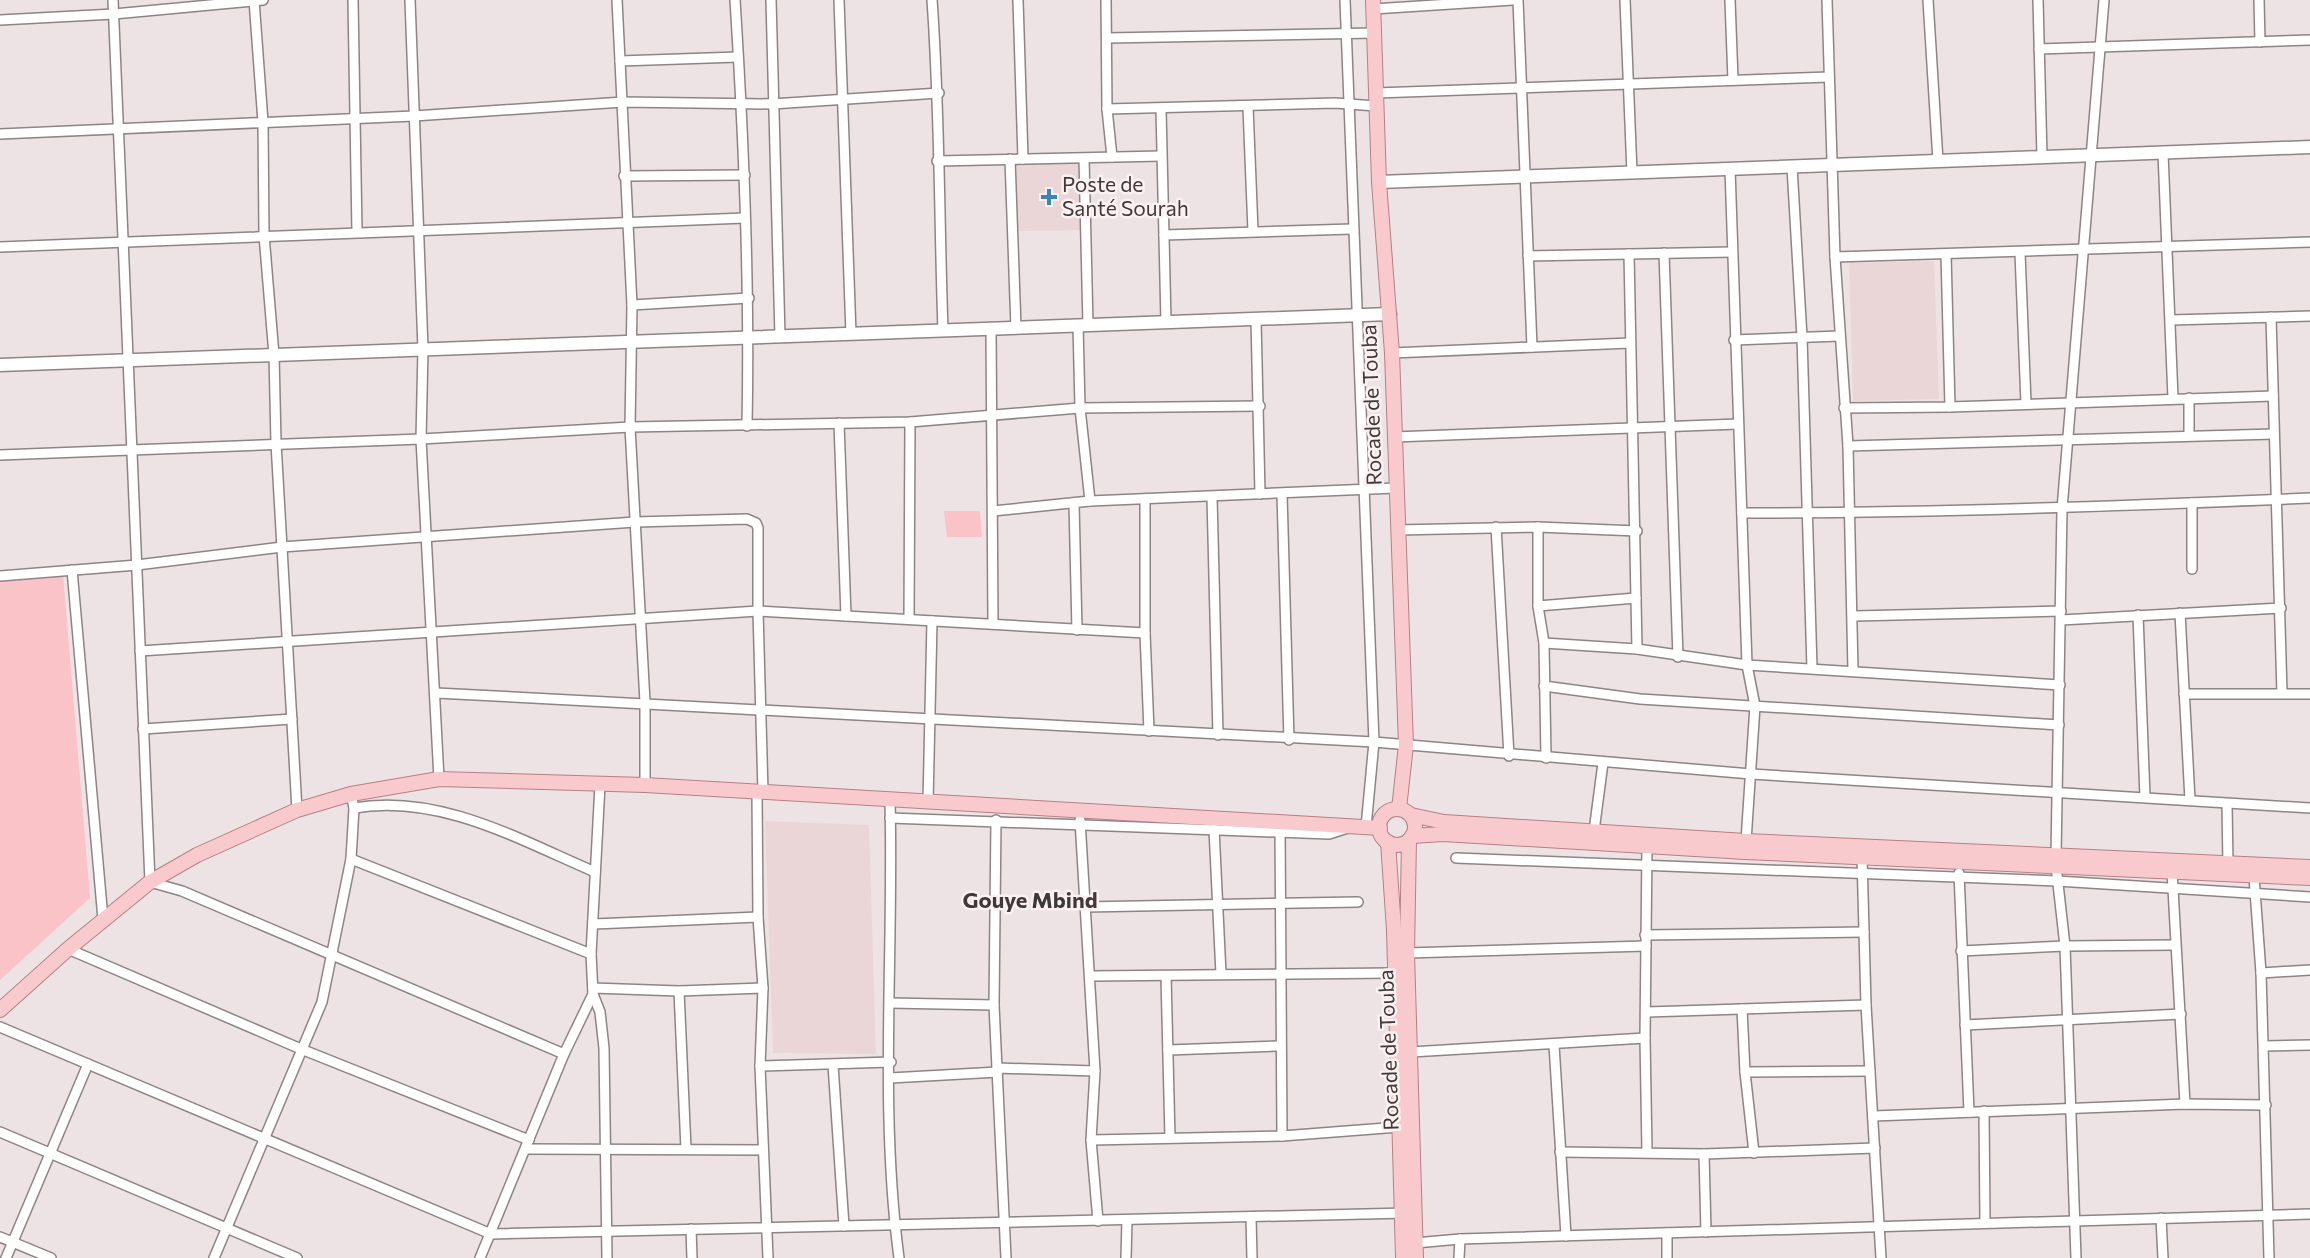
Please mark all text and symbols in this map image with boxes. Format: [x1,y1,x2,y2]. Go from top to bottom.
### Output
place label: Poste de Santé Sourah [1062,171,1189,220]
marker: Poste de Santé Sourah [1040,188,1058,206]
street label: Rocade de Touba [1355,324,1386,486]
district label: Gouye Mbind [962,886,1098,913]
street label: Rocade de Touba [1372,969,1403,1131]

